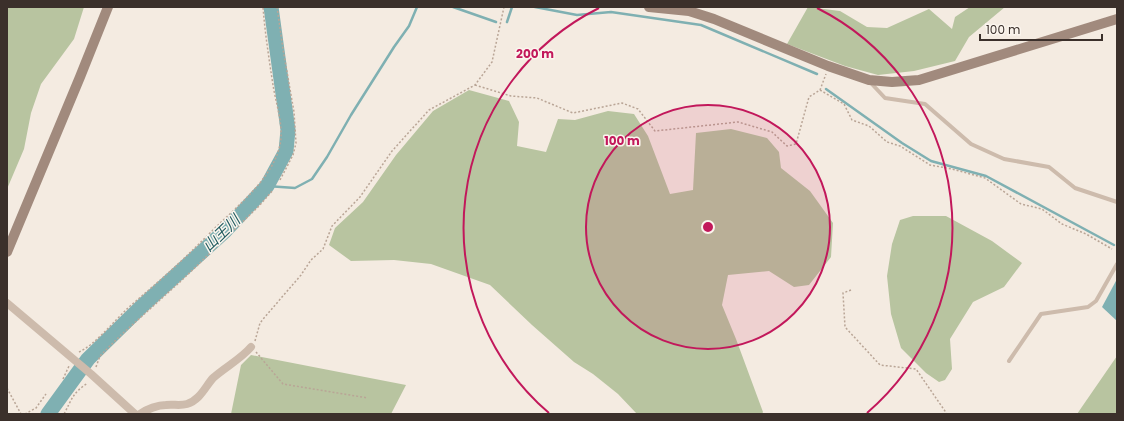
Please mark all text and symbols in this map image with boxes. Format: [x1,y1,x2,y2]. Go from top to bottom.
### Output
scale bar [980,16,1102,42]
text: 100 m [986,21,1020,38]
text: 200 m [516,45,554,62]
text: 100 m [604,132,640,149]
water label: 山王川 [198,208,246,256]
centre of rings [701,220,715,234]

